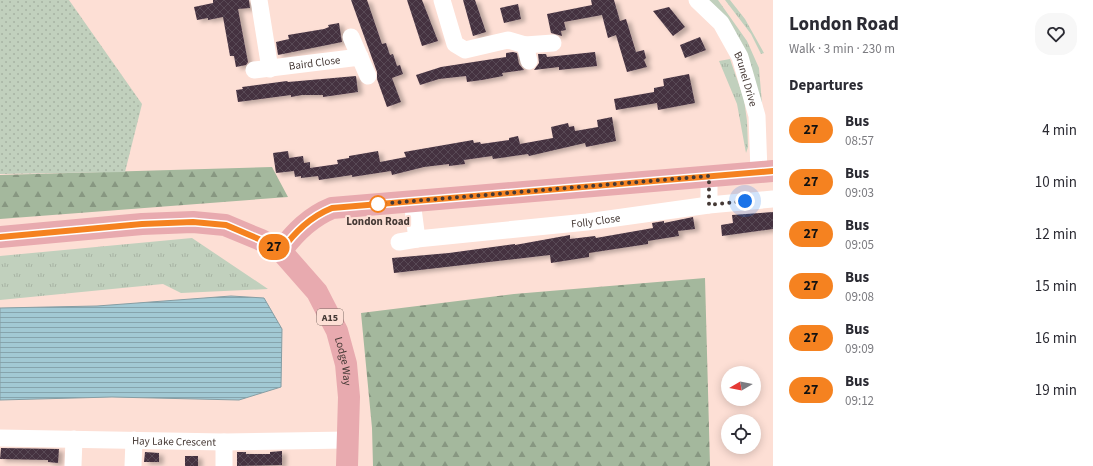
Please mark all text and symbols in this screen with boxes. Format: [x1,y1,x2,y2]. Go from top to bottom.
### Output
text: London Road [789,11,899,38]
button: heart [1035,13,1077,55]
text: Walk · 3 min · 230 m [789,40,895,58]
street label: Brunel Drive [730,49,761,109]
street label: Baird Close [288,52,342,74]
text: Departures [789,75,863,96]
text: Bus [845,111,869,132]
text: 27 [804,120,818,140]
text: 4 min [1042,120,1077,141]
text: 08:57 [845,132,874,150]
text: Bus [845,163,869,184]
text: 27 [804,172,818,192]
text: 10 min [1035,172,1077,193]
text: 09:03 [845,184,874,202]
your location [735,191,755,211]
marker: London Road [369,195,387,213]
street label: Folly Close [571,210,622,232]
place label: London Road [346,214,410,229]
text: Bus [845,215,869,236]
text: 27 [804,224,818,244]
text: 12 min [1035,224,1077,245]
line badge: 27 [256,234,292,260]
text: 09:05 [845,236,874,254]
text: 27 [267,237,281,257]
text: Bus [845,267,869,288]
text: 27 [804,276,818,296]
text: 15 min [1035,276,1077,297]
text: 09:08 [845,288,874,306]
road number: A15 [317,309,343,325]
text: Bus [845,319,869,340]
text: 27 [804,328,818,348]
text: 16 min [1035,328,1077,349]
street label: Lodge Way [331,335,355,386]
text: 09:09 [845,340,874,358]
north arrow [721,366,761,406]
map controls [721,366,761,454]
text: Bus [845,371,869,392]
text: 27 [804,380,818,400]
text: 19 min [1035,380,1077,401]
text: 09:12 [845,392,874,410]
button: locate [721,414,761,454]
street label: Hay Lake Crescent [132,433,216,450]

